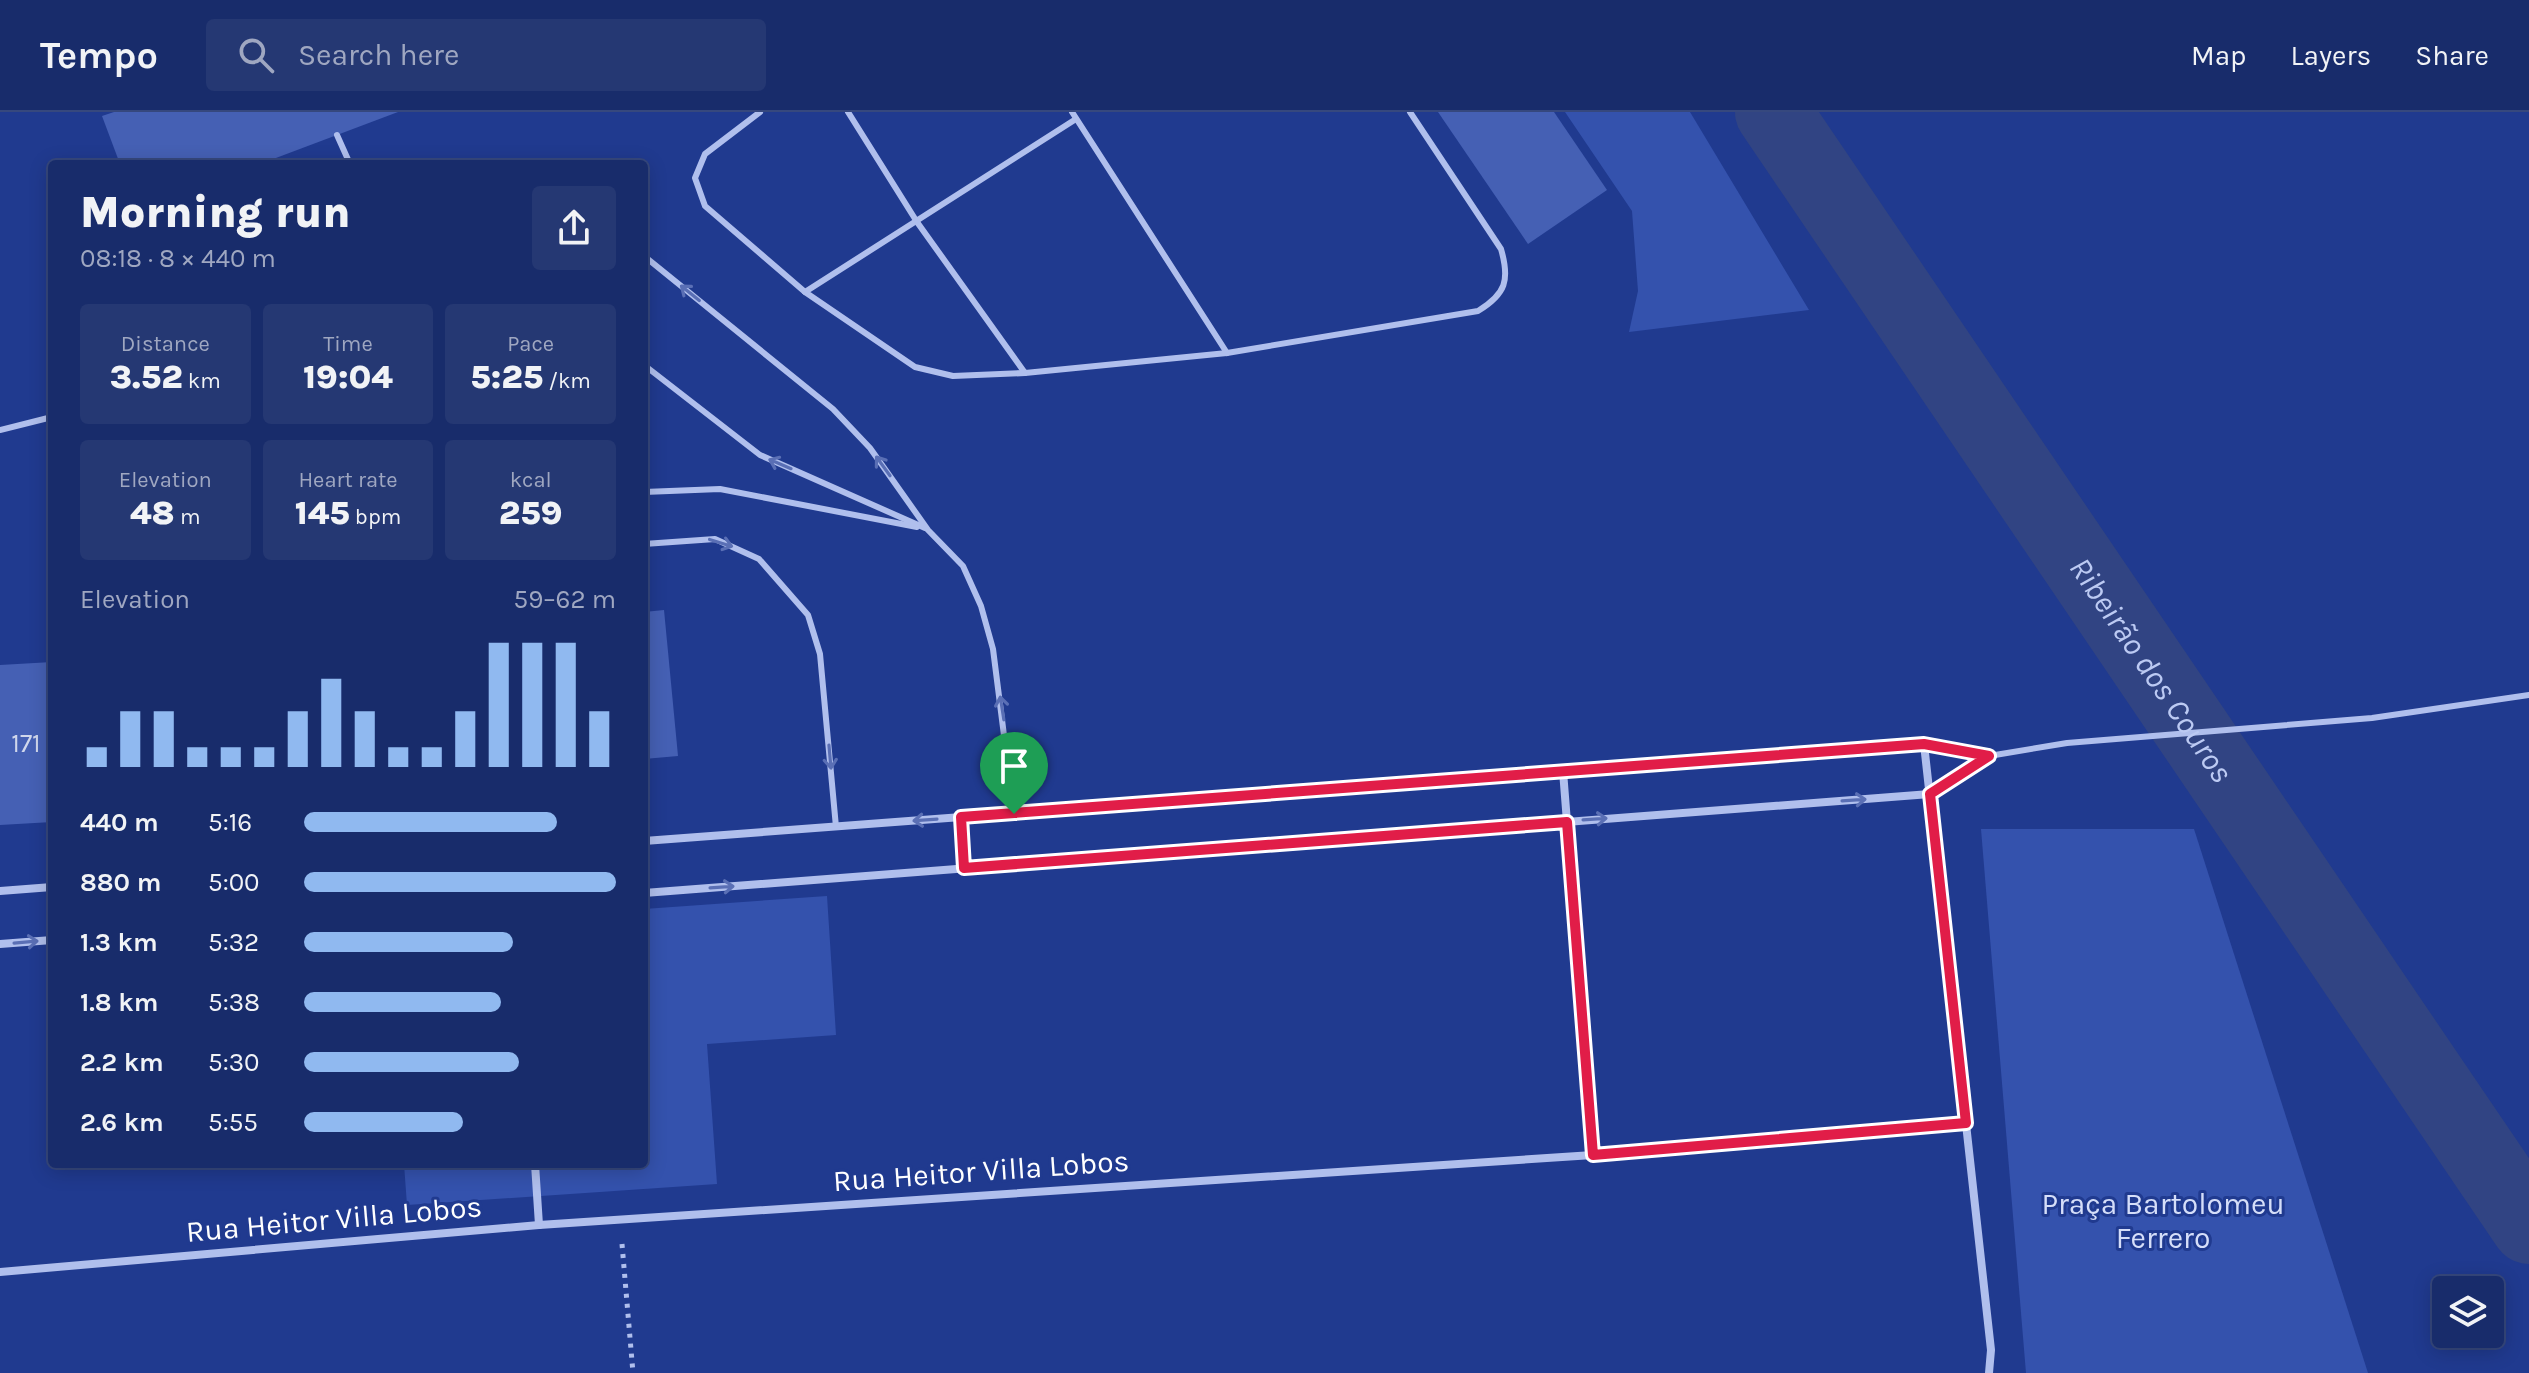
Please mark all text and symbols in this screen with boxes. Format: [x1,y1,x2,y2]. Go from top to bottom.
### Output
search box [206,19,766,91]
text: Tempo [40,33,158,78]
icon: search [234,33,278,77]
text: Search here [298,37,459,73]
text: Map [2191,39,2246,72]
text: Layers [2290,39,2371,72]
text: Share [2415,39,2489,72]
button: share [532,186,616,270]
text: Morning run [80,187,351,238]
text: 08:18 · 8 × 440 m [80,243,276,274]
one-way arrow [680,284,701,302]
text: Distance [121,331,210,357]
text: Time [323,331,373,357]
text: Pace [507,331,554,357]
text: 3.52 [110,357,183,397]
text: 19:04 [303,357,393,397]
text: 5:25 [470,357,543,397]
text: km [183,368,221,394]
text: /km [543,368,591,394]
one-way arrow [769,455,793,470]
one-way arrow [875,456,891,478]
text: Elevation [119,467,212,493]
text: Heart rate [298,467,398,493]
text: kcal [510,467,552,493]
text: 48 [130,493,175,533]
text: 145 [295,493,350,533]
text: 259 [499,493,563,533]
text: m [175,504,201,530]
text: bpm [350,504,401,530]
one-way arrow [708,537,733,551]
water label: Ribeirão dos Couros [2062,550,2241,789]
text: Elevation [80,584,190,615]
text: 59–62 m [514,584,616,615]
one-way arrow [993,696,1008,721]
house number: 171 [11,728,41,759]
pin [980,732,1048,814]
one-way arrow [823,743,838,770]
icon: arrive [992,744,1036,788]
one-way arrow [1840,792,1867,807]
text: 440 m [80,807,159,838]
text: 5:16 [208,807,252,838]
one-way arrow [1581,812,1608,827]
one-way arrow [912,813,939,828]
text: 880 m [80,867,161,898]
text: 5:00 [208,867,260,898]
one-way arrow [708,879,735,894]
text: 1.3 km [80,927,158,958]
text: 5:32 [208,927,259,958]
one-way arrow [12,934,39,949]
text: 1.8 km [80,987,158,1018]
text: 5:38 [208,987,260,1018]
text: 2.2 km [80,1047,164,1078]
text: 5:30 [208,1047,259,1078]
text: 2.6 km [80,1107,164,1138]
text: 5:55 [208,1107,258,1138]
street label: Rua Heitor Villa Lobos [832,1143,1130,1199]
park label: Praça Bartolomeu Ferrero [2041,1186,2285,1256]
street label: Rua Heitor Villa Lobos [185,1188,483,1250]
map controls [2432,1276,2504,1348]
button: layers [2432,1276,2504,1348]

